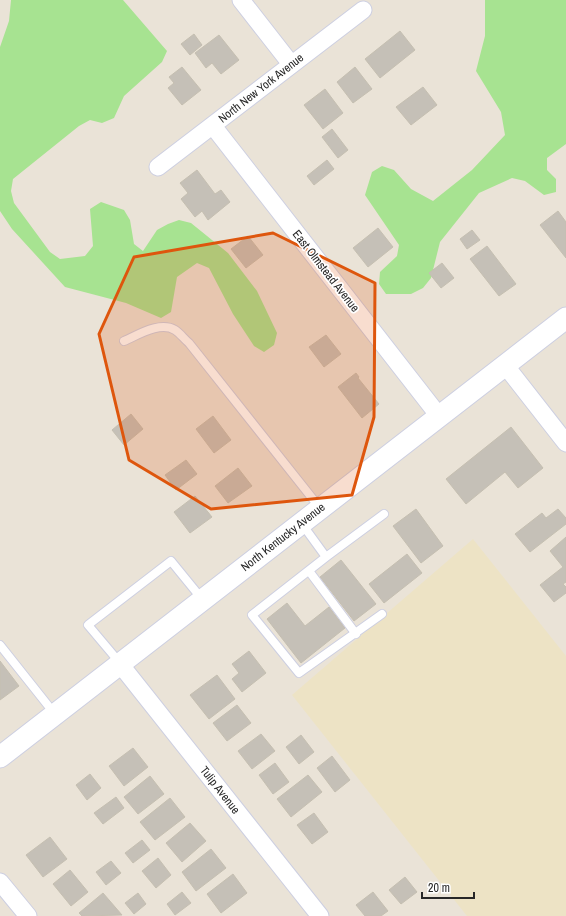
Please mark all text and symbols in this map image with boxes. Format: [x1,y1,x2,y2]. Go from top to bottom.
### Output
street label: North New York Avenue [215,50,307,126]
street label: East Olmstead Avenue [289,227,363,315]
street label: North Kentucky Avenue [238,499,328,575]
street label: Tulip Avenue [196,763,244,817]
scale bar [422,874,474,900]
text: 20 m [428,880,450,896]

